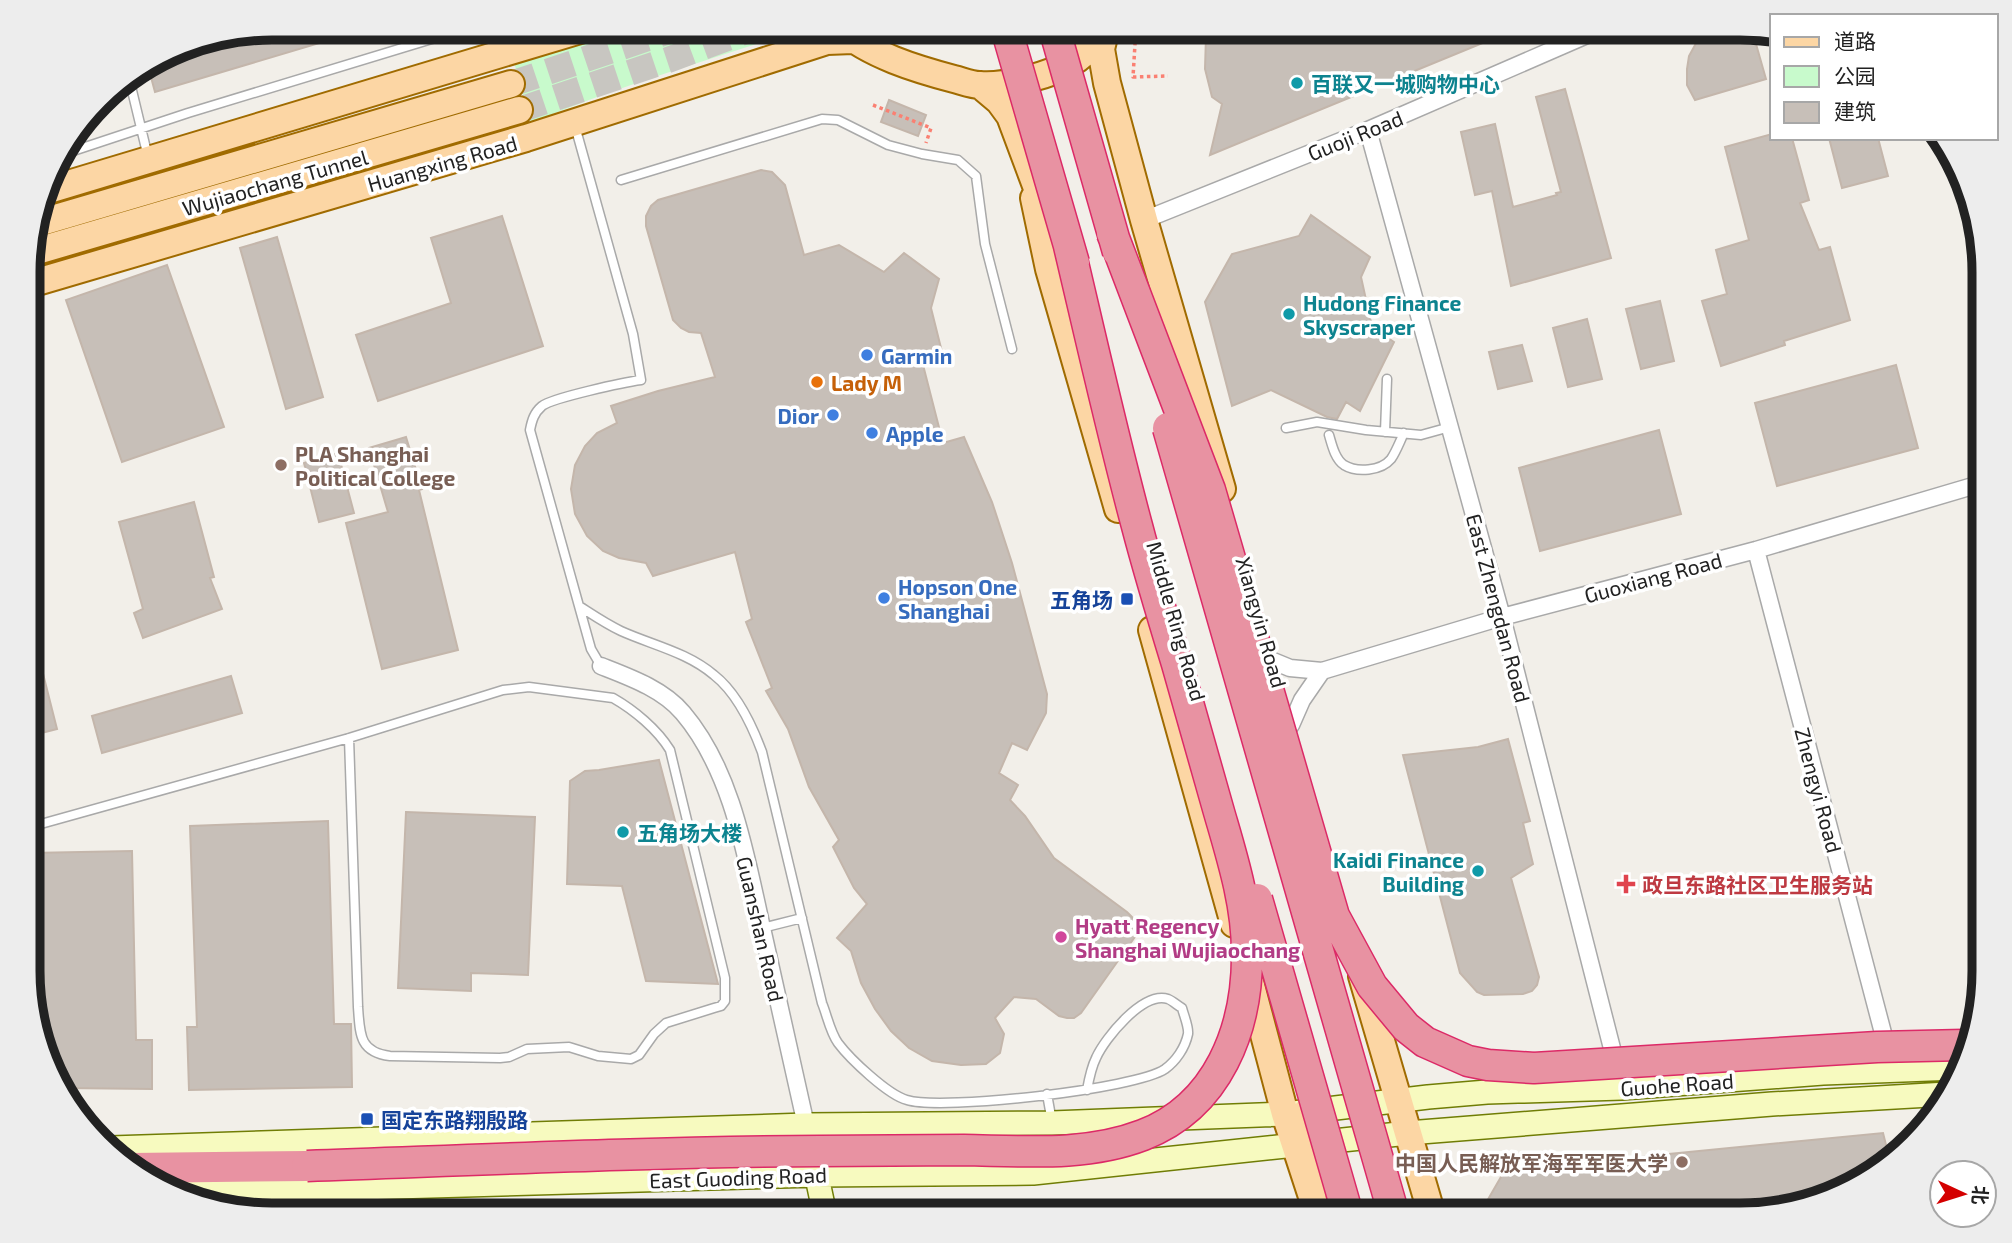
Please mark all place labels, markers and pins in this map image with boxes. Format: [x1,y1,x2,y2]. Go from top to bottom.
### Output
place label: 百联又一城购物中心 [1311,71,1500,96]
marker: 百联又一城购物中心 [1289,75,1305,91]
place label: Hudong Finance Skyscraper [1303,290,1462,340]
marker: Hudong Finance Skyscraper [1281,306,1297,322]
place label: Garmin [881,343,952,368]
marker: Garmin [859,347,875,363]
place label: Lady M [831,370,902,396]
marker: Lady M [809,374,825,390]
place label: Dior [778,403,819,428]
marker: Dior [825,407,841,423]
place label: Apple [886,421,944,446]
marker: Apple [864,425,880,441]
place label: PLA Shanghai Political College [295,441,455,490]
marker: PLA Shanghai Political College [273,457,289,473]
place label: Hopson One Shanghai [898,574,1017,623]
place label: 五角场 [1050,587,1113,612]
marker: Hopson One Shanghai [876,590,892,606]
marker: 五角场 [1119,591,1135,607]
place label: 五角场大楼 [637,820,742,845]
marker: 五角场大楼 [615,824,631,840]
place label: Kaidi Finance Building [1333,847,1464,896]
marker: Kaidi Finance Building [1470,863,1486,879]
place label: 政旦东路社区卫生服务站 [1642,872,1873,897]
marker: 政旦东路社区卫生服务站 [1616,874,1636,894]
place label: Hyatt Regency Shanghai Wujiaochang [1075,913,1300,962]
marker: Hyatt Regency Shanghai Wujiaochang [1053,929,1069,945]
place label: 国定东路翔殷路 [381,1107,528,1132]
marker: 国定东路翔殷路 [359,1111,375,1127]
place label: 中国人民解放军海军军医大学 [1395,1150,1668,1175]
marker: 中国人民解放军海军军医大学 [1674,1154,1690,1170]

